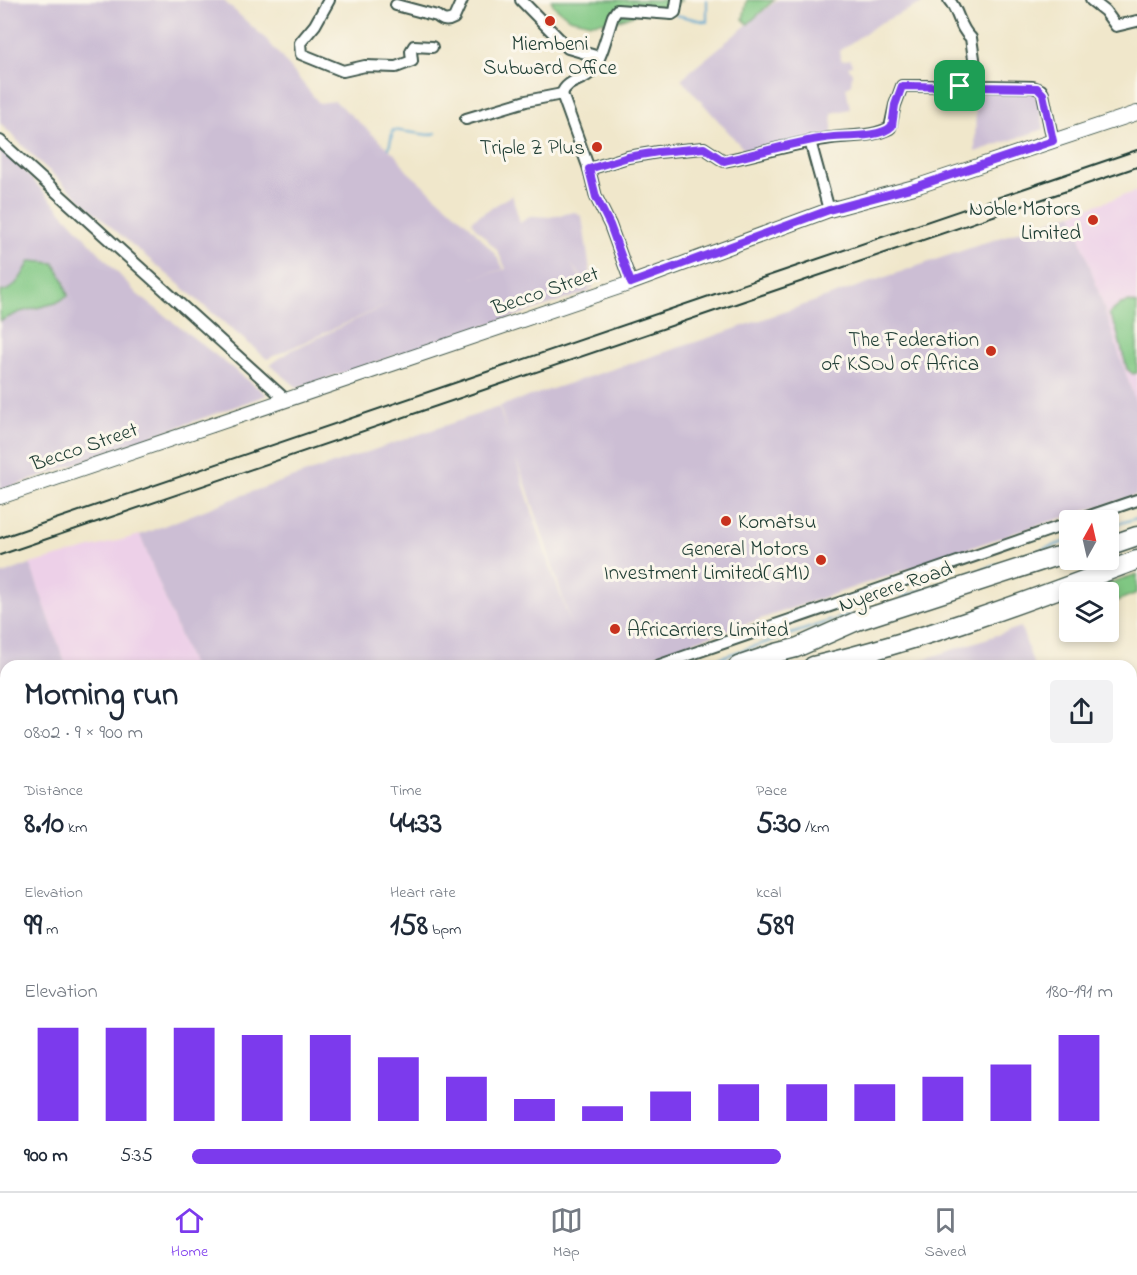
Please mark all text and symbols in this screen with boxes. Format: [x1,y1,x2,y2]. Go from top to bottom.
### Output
marker: Miembeni Subward Office [543,14,557,28]
place label: Miembeni Subward Office [483,30,618,84]
pin [934,60,985,111]
icon: arrive [943,69,976,102]
place label: Triple Z Plus [479,134,585,164]
marker: Triple Z Plus [590,140,604,154]
place label: Noble Motors Limited [969,195,1081,249]
marker: Noble Motors Limited [1086,213,1100,227]
street label: Becco Street [487,260,603,325]
place label: The Federation of KSOJ of Africa [821,326,979,380]
marker: The Federation of KSOJ of Africa [984,344,998,358]
street label: Becco Street [26,416,142,481]
place label: Komatsu [738,508,816,538]
north arrow [1059,510,1119,570]
map controls [1059,510,1119,642]
marker: Komatsu [719,514,733,528]
place label: General Motors Investment Limited(GMI) [604,535,809,589]
marker: General Motors Investment Limited(GMI) [814,553,828,567]
street label: Nyerere Road [835,554,957,623]
button: layers [1059,582,1119,642]
place label: Africarriers Limited [627,616,789,646]
marker: Africarriers Limited [608,622,622,636]
text: Morning run [24,672,178,720]
button: share [1050,680,1113,743]
text: 08:02 · 9 × 900 m [24,719,143,748]
text: Distance [24,779,83,803]
text: Time [390,779,422,803]
text: Pace [756,779,787,803]
text: 8.10 [24,803,64,847]
text: 44:33 [390,803,442,847]
text: 5:30 [756,803,801,847]
text: km [64,816,87,840]
text: /km [801,816,829,840]
text: Elevation [24,881,83,905]
text: Heart rate [390,881,456,905]
text: kcal [756,881,781,905]
text: 99 [24,905,42,949]
text: 158 [390,905,428,949]
text: 589 [756,905,793,949]
text: m [42,918,58,942]
text: bpm [428,918,462,942]
text: Elevation [24,978,98,1007]
text: 180–191 m [1045,978,1113,1007]
text: 900 m [24,1142,68,1171]
text: 5:35 [120,1142,153,1171]
tab: Home [171,1204,208,1264]
tab: Map [550,1204,583,1264]
tab: Saved [924,1204,966,1264]

